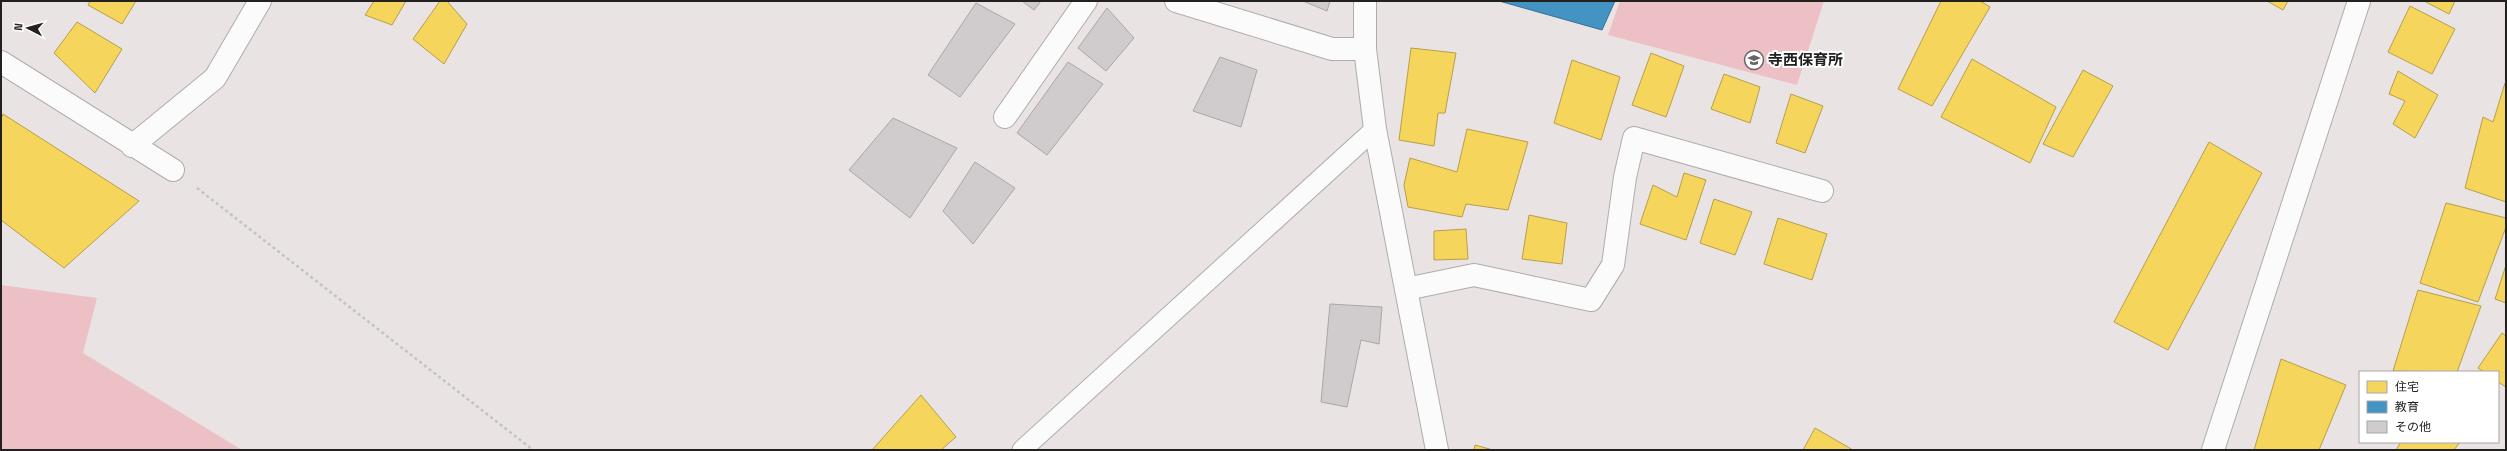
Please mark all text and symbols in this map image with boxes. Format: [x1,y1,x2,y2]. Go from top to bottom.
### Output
north arrow [8,8,48,48]
text: N [11,23,25,31]
school or university icon: 寺西保育所 [1743,49,1765,71]
place label: 寺西保育所 [1768,50,1843,69]
legend [2359,371,2499,443]
text: 住宅 [2395,379,2419,395]
text: 教育 [2395,399,2419,415]
text: その他 [2395,419,2431,435]

